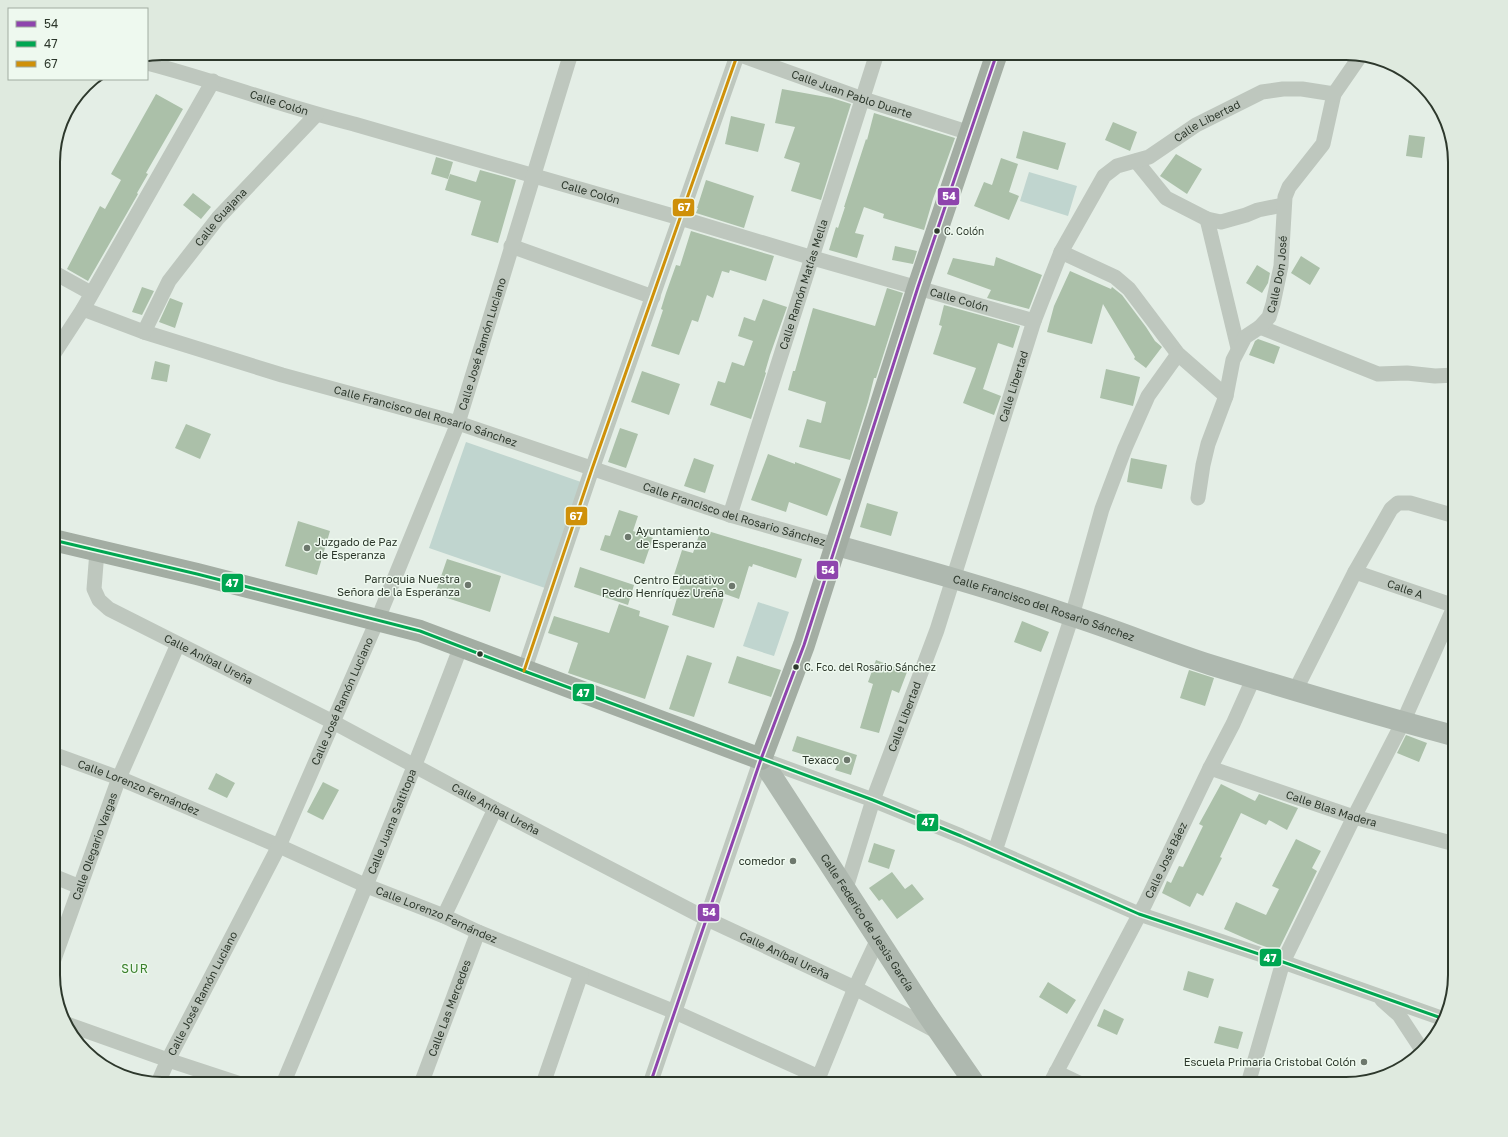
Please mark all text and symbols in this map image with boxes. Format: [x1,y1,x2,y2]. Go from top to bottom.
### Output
legend [8,8,148,80]
text: 54 [44,16,58,31]
text: 47 [44,36,58,51]
text: 67 [44,56,58,71]
street label: Calle Juan Pablo Duarte [790,67,914,120]
street label: Calle Colón [248,87,310,117]
street label: Calle Libertad [1171,97,1242,144]
street label: Calle Colón [560,177,622,206]
street label: Calle Guajana [192,185,249,248]
line badge: 54 [937,187,960,206]
text: 54 [942,189,956,202]
line badge: 67 [672,198,695,217]
text: 67 [678,200,690,213]
street label: Calle Ramón Matías Mella [776,217,830,351]
place label: C. Colón [944,225,984,237]
marker: C. Colón [932,226,942,236]
street label: Calle Don José [1264,235,1289,315]
street label: Calle José Ramón Luciano [455,276,508,412]
street label: Calle Colón [928,285,990,314]
street label: Calle Libertad [996,349,1030,424]
street label: Calle Francisco del Rosario Sánchez [332,382,519,449]
street label: Calle Francisco del Rosario Sánchez [641,479,827,548]
line badge: 67 [565,506,588,526]
text: 67 [570,509,582,522]
place label: Ayuntamiento de Esperanza [636,524,710,550]
marker: Ayuntamiento de Esperanza [623,532,633,542]
place label: Juzgado de Paz de Esperanza [315,535,398,561]
marker: Juzgado de Paz de Esperanza [302,543,312,553]
line badge: 54 [816,560,839,580]
text: 54 [821,563,835,576]
place label: Parroquia Nuestra Señora de la Esperanza [337,572,460,598]
street label: Calle Francisco del Rosario Sánchez [951,572,1137,644]
line badge: 47 [221,573,244,593]
place label: Centro Educativo Pedro Henríquez Ureña [602,573,724,599]
text: 47 [226,576,238,589]
street label: Calle A [1386,576,1426,601]
marker: Parroquia Nuestra Señora de la Esperanza [463,580,473,590]
marker: Centro Educativo Pedro Henríquez Ureña [727,581,737,591]
street label: Calle Aníbal Ureña [162,631,255,687]
street label: Calle José Ramón Luciano [308,635,375,767]
unlabelled marker [475,649,485,659]
place label: C. Fco. del Rosario Sánchez [804,661,936,673]
marker: C. Fco. del Rosario Sánchez [791,662,801,672]
street label: Calle Libertad [885,680,923,754]
line badge: 47 [572,683,595,702]
text: 47 [577,686,589,699]
place label: Texaco [802,753,839,766]
marker: Texaco [842,755,852,765]
street label: Calle Lorenzo Fernández [76,757,202,818]
street label: Calle Juana Saltitopa [364,767,419,876]
street label: Calle Aníbal Ureña [450,780,542,837]
street label: Calle Blas Madera [1284,787,1378,829]
street label: Calle Olegario Vargas [69,790,119,902]
line badge: 47 [916,813,939,832]
text: 47 [922,815,934,828]
street label: Calle José Báez [1142,819,1189,900]
street label: Calle Federico de Jesús García [818,851,917,993]
place label: comedor [739,854,786,867]
marker: comedor [788,856,798,866]
street label: Calle Lorenzo Fernández [374,883,500,945]
line badge: 54 [697,903,720,922]
text: 54 [702,905,716,918]
street label: Calle Aníbal Ureña [738,928,832,981]
street label: Calle José Ramón Luciano [164,929,240,1058]
line badge: 47 [1259,948,1282,967]
text: 47 [1264,951,1276,964]
street label: Calle Las Mercedes [425,958,473,1058]
district label: SUR [121,961,149,976]
place label: Escuela Primaria Cristobal Colón [1184,1055,1356,1068]
marker: Escuela Primaria Cristobal Colón [1359,1057,1369,1067]

